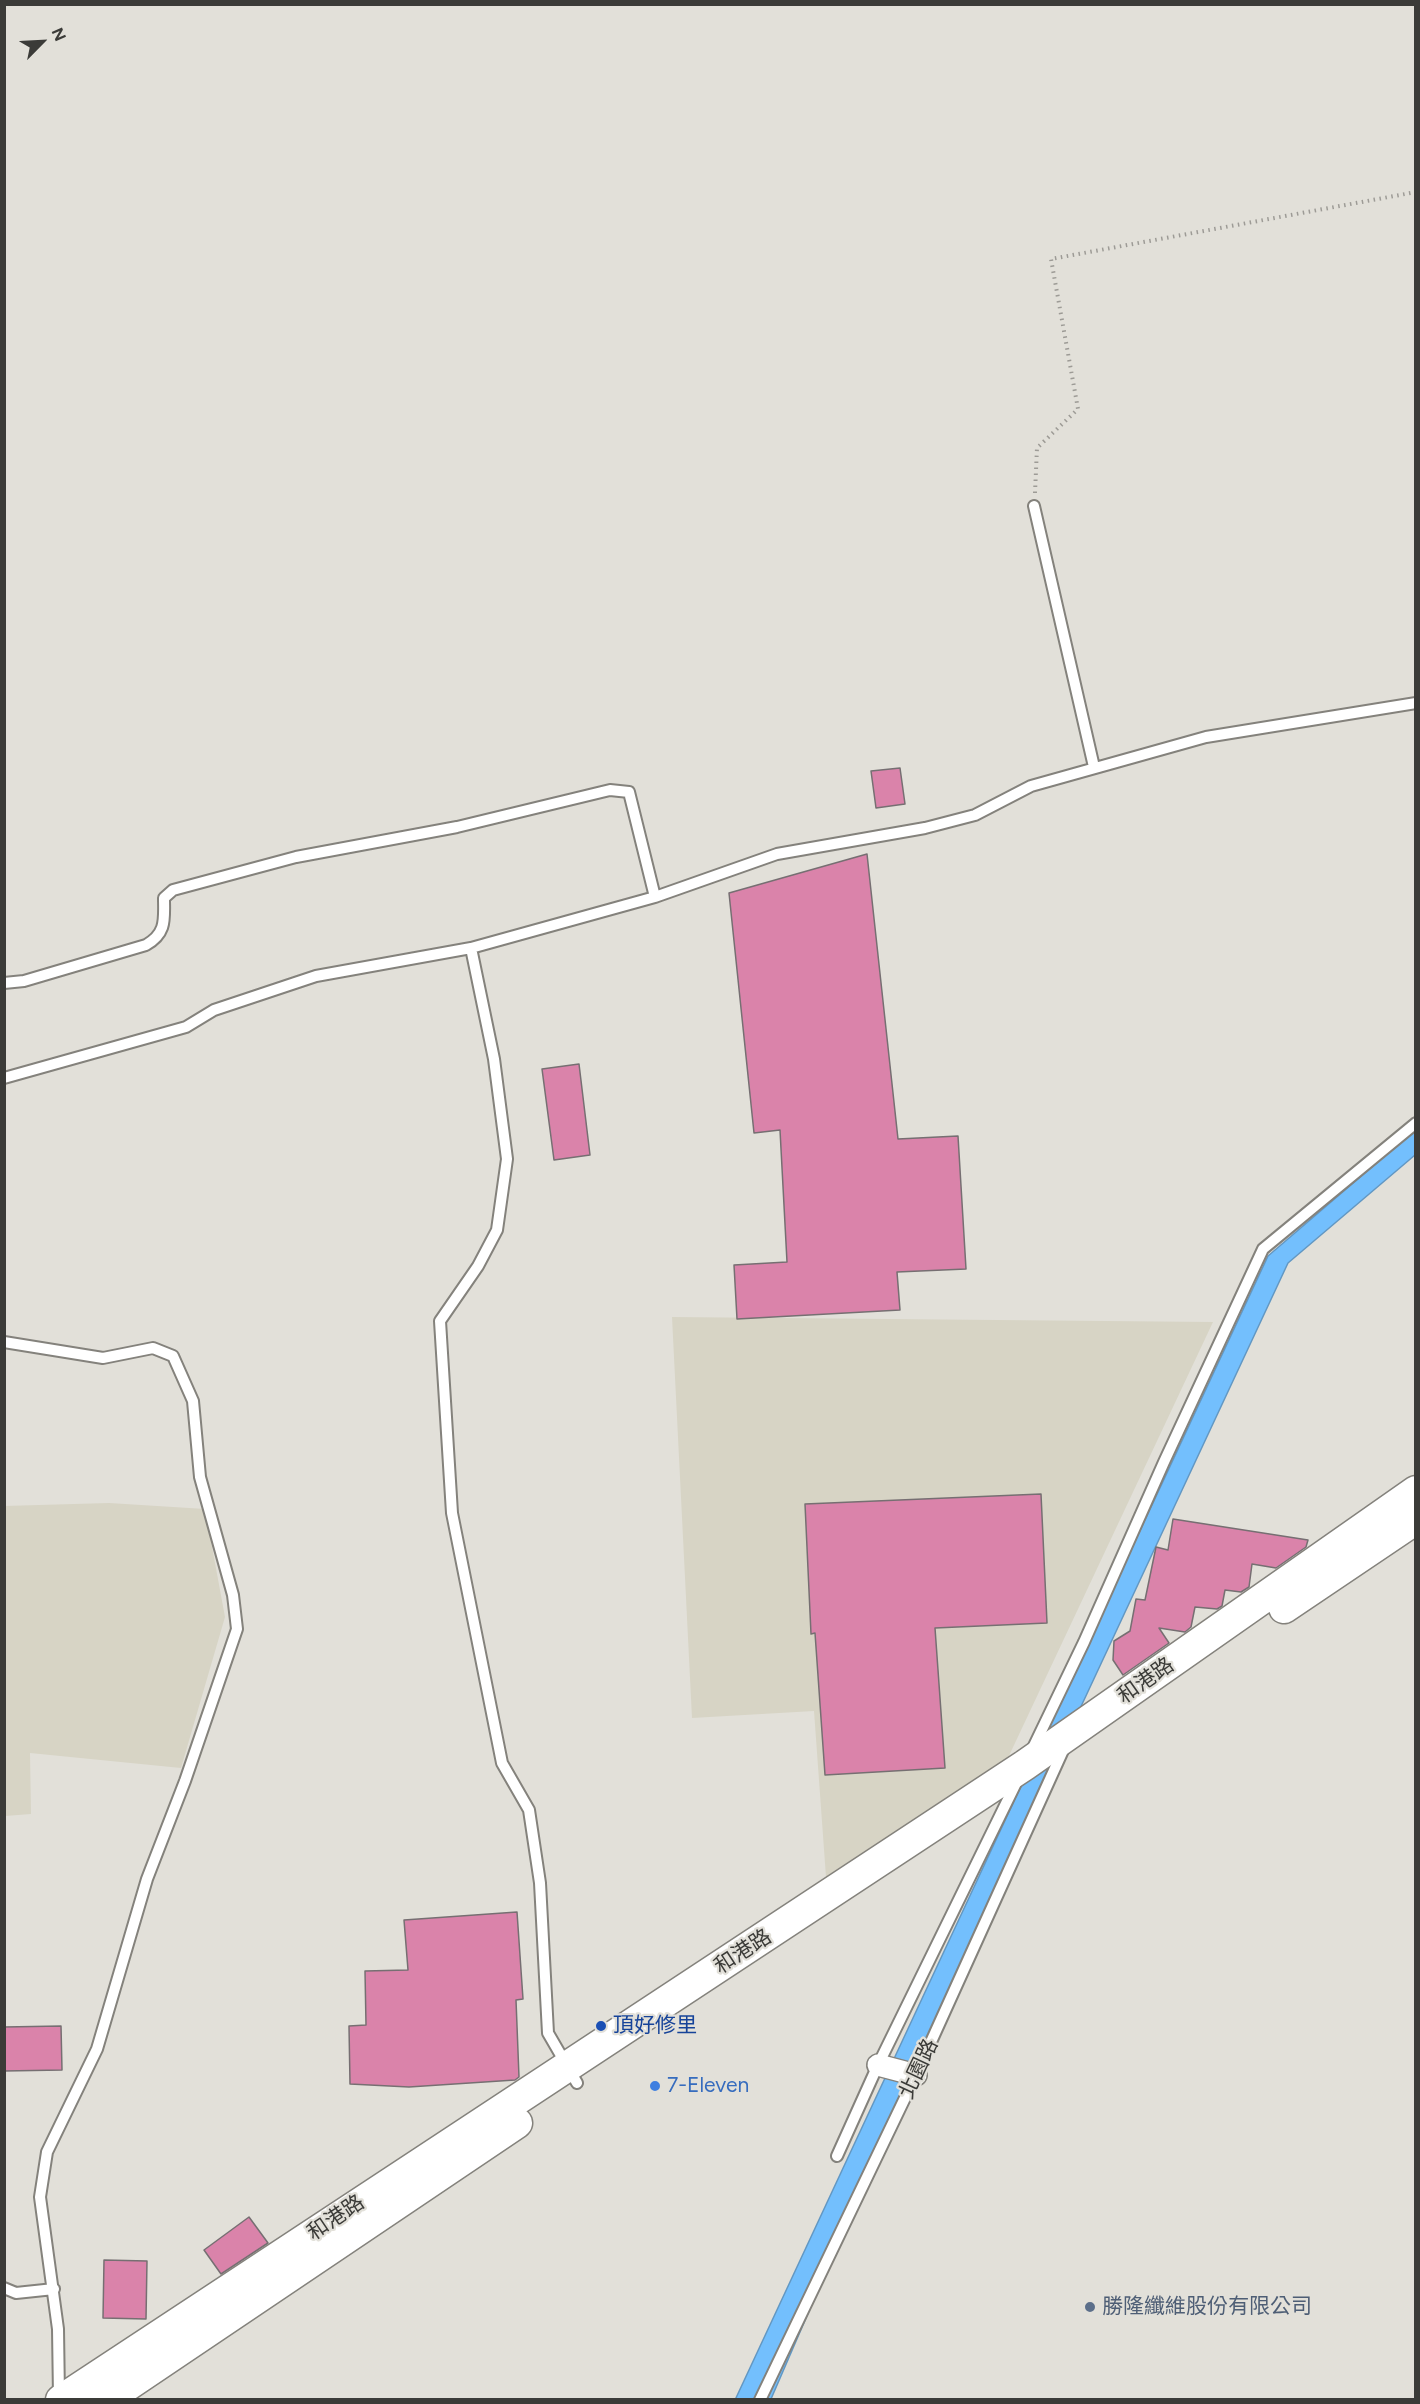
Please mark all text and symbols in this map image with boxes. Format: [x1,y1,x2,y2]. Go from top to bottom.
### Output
north arrow [12,12,72,72]
text: N [48,25,70,44]
street label: 和港路 [1113,1653,1179,1709]
street label: 和港路 [710,1924,776,1980]
place label: 頂好修里 [613,2013,697,2039]
marker: 頂好修里 [594,2019,608,2033]
street label: 北園路 [894,2035,944,2103]
place label: 7-Eleven [667,2073,749,2099]
marker: 7-Eleven [648,2079,662,2093]
street label: 和港路 [303,2190,369,2246]
place label: 勝隆纖維股份有限公司 [1102,2294,1312,2320]
marker: 勝隆纖維股份有限公司 [1083,2300,1097,2314]

